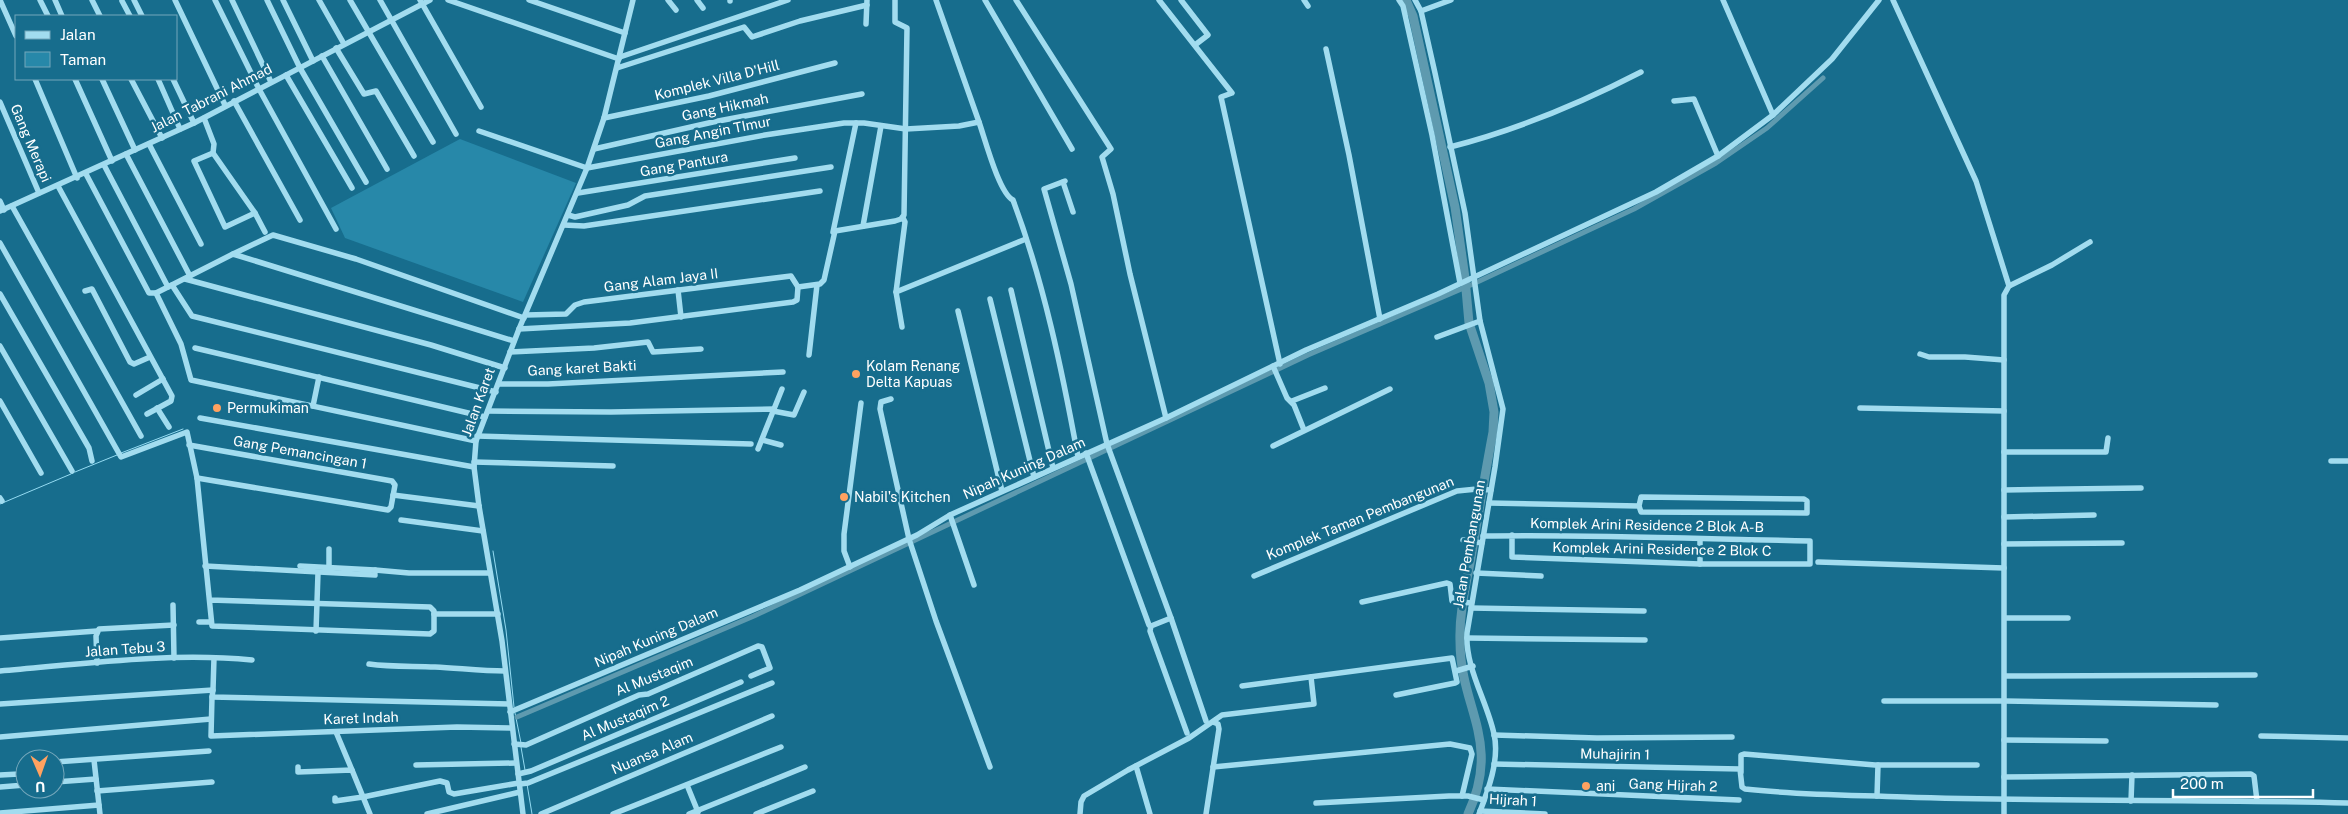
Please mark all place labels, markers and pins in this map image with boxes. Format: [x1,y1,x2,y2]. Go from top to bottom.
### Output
place label: Kolam Renang Delta Kapuas [866,358,961,390]
marker: Kolam Renang Delta Kapuas [850,368,862,380]
place label: Permukiman [227,400,309,416]
marker: Permukiman [211,402,223,414]
place label: Nabil's Kitchen [854,489,951,505]
marker: Nabil's Kitchen [838,491,850,503]
place label: ani [1596,778,1615,794]
marker: ani [1580,780,1592,792]

